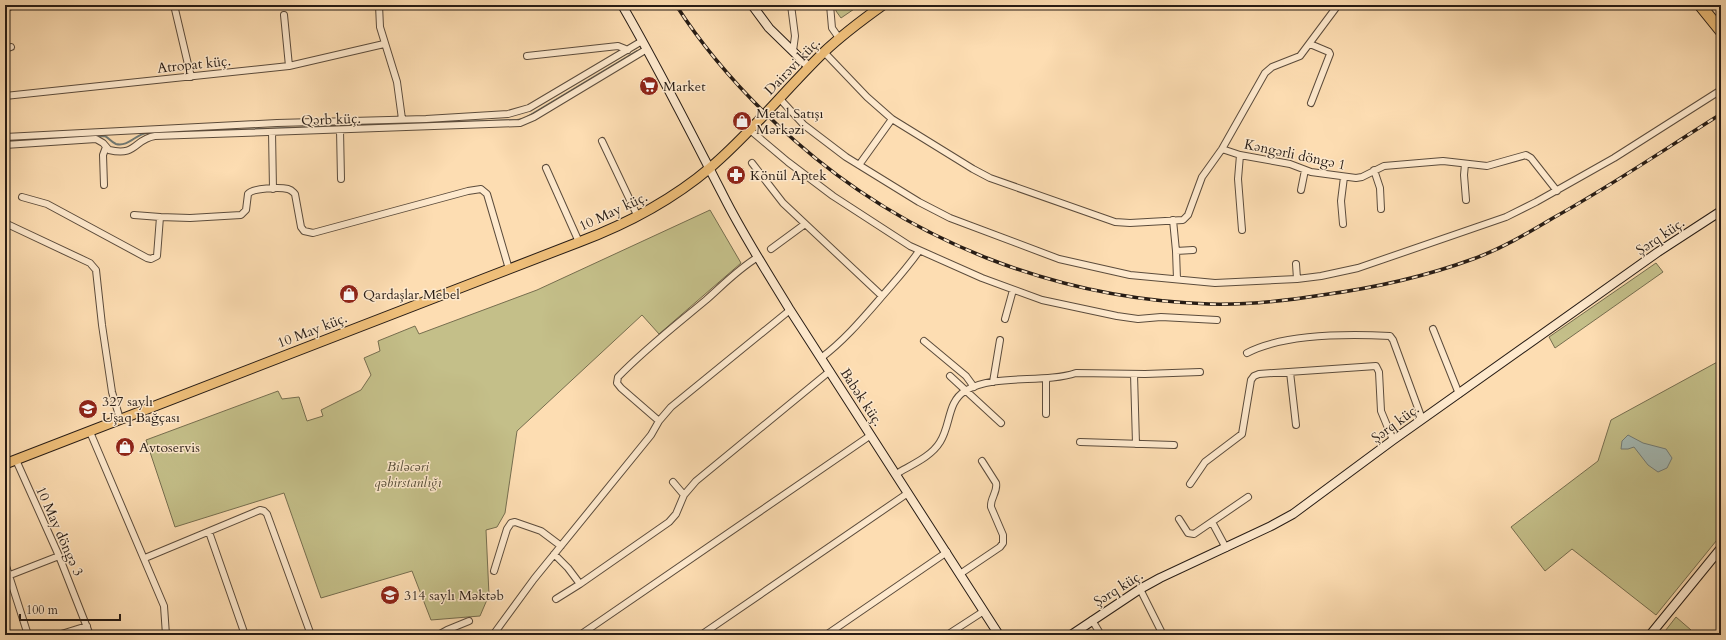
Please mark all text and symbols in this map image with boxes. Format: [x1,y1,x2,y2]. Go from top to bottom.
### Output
street label: Dairəvi küç. [760,34,824,99]
street label: Atropat küç. [156,51,232,78]
supermarket icon: Market [638,75,660,97]
place label: Market [663,77,706,96]
place label: Metal Satışı Mərkəzi [756,104,823,139]
street label: Qərb küç. [301,109,361,130]
shop icon: Metal Satışı Mərkəzi [731,110,753,132]
street label: Kəngərli döngə 1 [1242,134,1347,175]
pharmacy icon: Könül Aptek [725,164,747,186]
place label: Könül Aptek [750,166,827,185]
street label: 10 May küç. [576,187,651,236]
street label: Şərq küç. [1632,213,1688,260]
shop icon: Qardaşlar Mebel [338,283,360,305]
place label: Qardaşlar Mebel [363,285,460,304]
street label: 10 May küç. [274,308,350,353]
street label: Babək küç. [836,365,887,430]
place label: 327 saylı Uşaq Bağçası [102,392,180,427]
school or university icon: 327 saylı Uşaq Bağçası [77,398,99,420]
street label: Şərq küç. [1368,400,1423,447]
shop icon: Avtoservis [114,436,136,458]
place label: Avtoservis [139,438,200,457]
park label: Biləcəri qəbirstanlığı [375,457,442,492]
street label: 10 May döngə 3 [31,483,88,579]
street label: Şərq küç. [1090,566,1147,611]
school or university icon: 314 saylı Məktəb [379,584,401,606]
place label: 314 saylı Məktəb [404,586,504,605]
scale bar [20,596,120,622]
text: 100 m [26,602,59,618]

